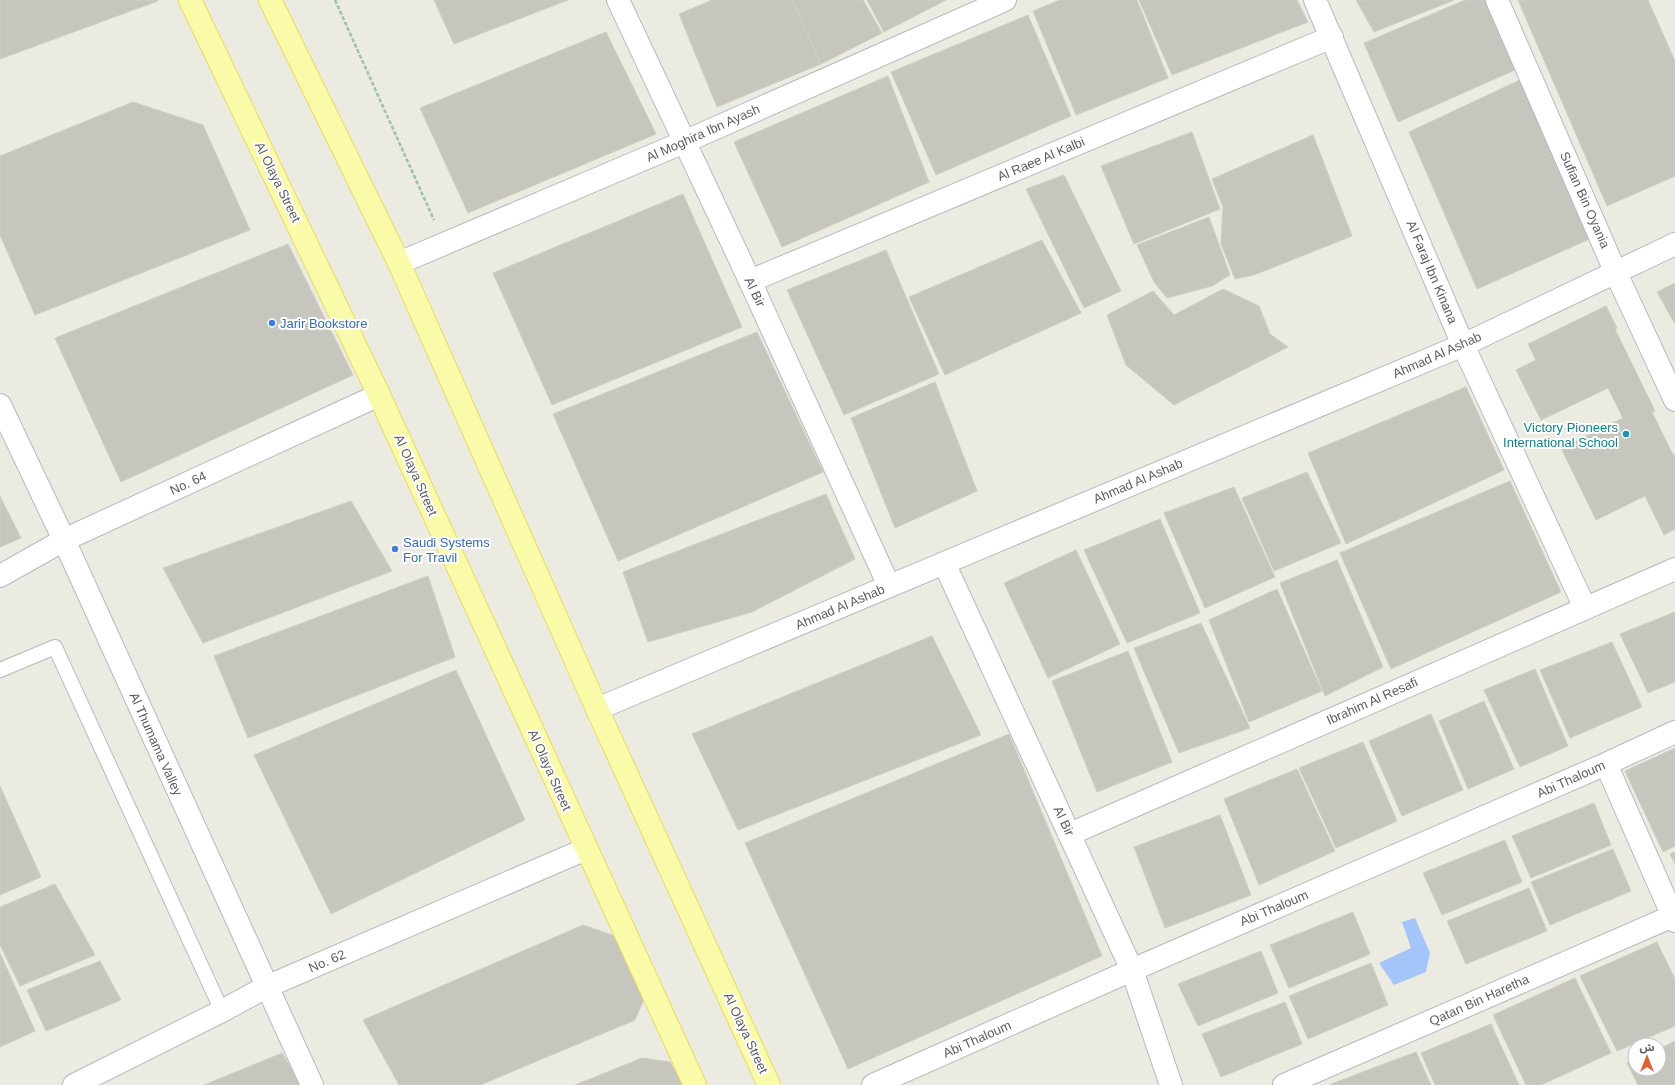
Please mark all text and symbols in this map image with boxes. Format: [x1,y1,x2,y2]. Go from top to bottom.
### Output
street label: Al Moghira Ibn Ayash [644,101,762,165]
street label: Al Raee Al Kalbi [995,134,1087,184]
street label: Al Olaya Street [252,139,304,225]
street label: Sufian Bin Oyania [1557,149,1613,251]
street label: Al Faraj Ibn Kinana [1403,218,1461,327]
street label: Al Bir [742,275,769,310]
place label: Jarir Bookstore [280,316,367,331]
marker: Jarir Bookstore [267,318,277,328]
street label: Ahmad Al Ashab [1390,329,1484,381]
place label: Victory Pioneers International School [1503,420,1618,450]
marker: Victory Pioneers International School [1621,429,1631,439]
street label: Al Olaya Street [391,432,441,518]
street label: Ahmad Al Ashab [1091,455,1185,507]
street label: No. 64 [167,468,209,498]
place label: Saudi Systems For Travil [403,535,490,565]
marker: Saudi Systems For Travil [390,544,400,554]
street label: Ahmad Al Ashab [793,581,887,633]
street label: Ibrahim Al Resafi [1324,674,1420,728]
street label: Al Thumama Valley [126,690,186,798]
street label: Al Olaya Street [525,727,575,813]
street label: Abi Thaloum [1535,757,1607,801]
street label: Al Bir [1051,804,1078,839]
street label: Abi Thaloum [1238,887,1310,929]
street label: No. 62 [306,947,348,975]
street label: Qatan Bin Haretha [1427,971,1532,1029]
street label: Al Olaya Street [721,990,771,1076]
street label: Abi Thaloum [941,1017,1013,1061]
north arrow [1627,1037,1667,1077]
text: ش [1639,1041,1655,1054]

